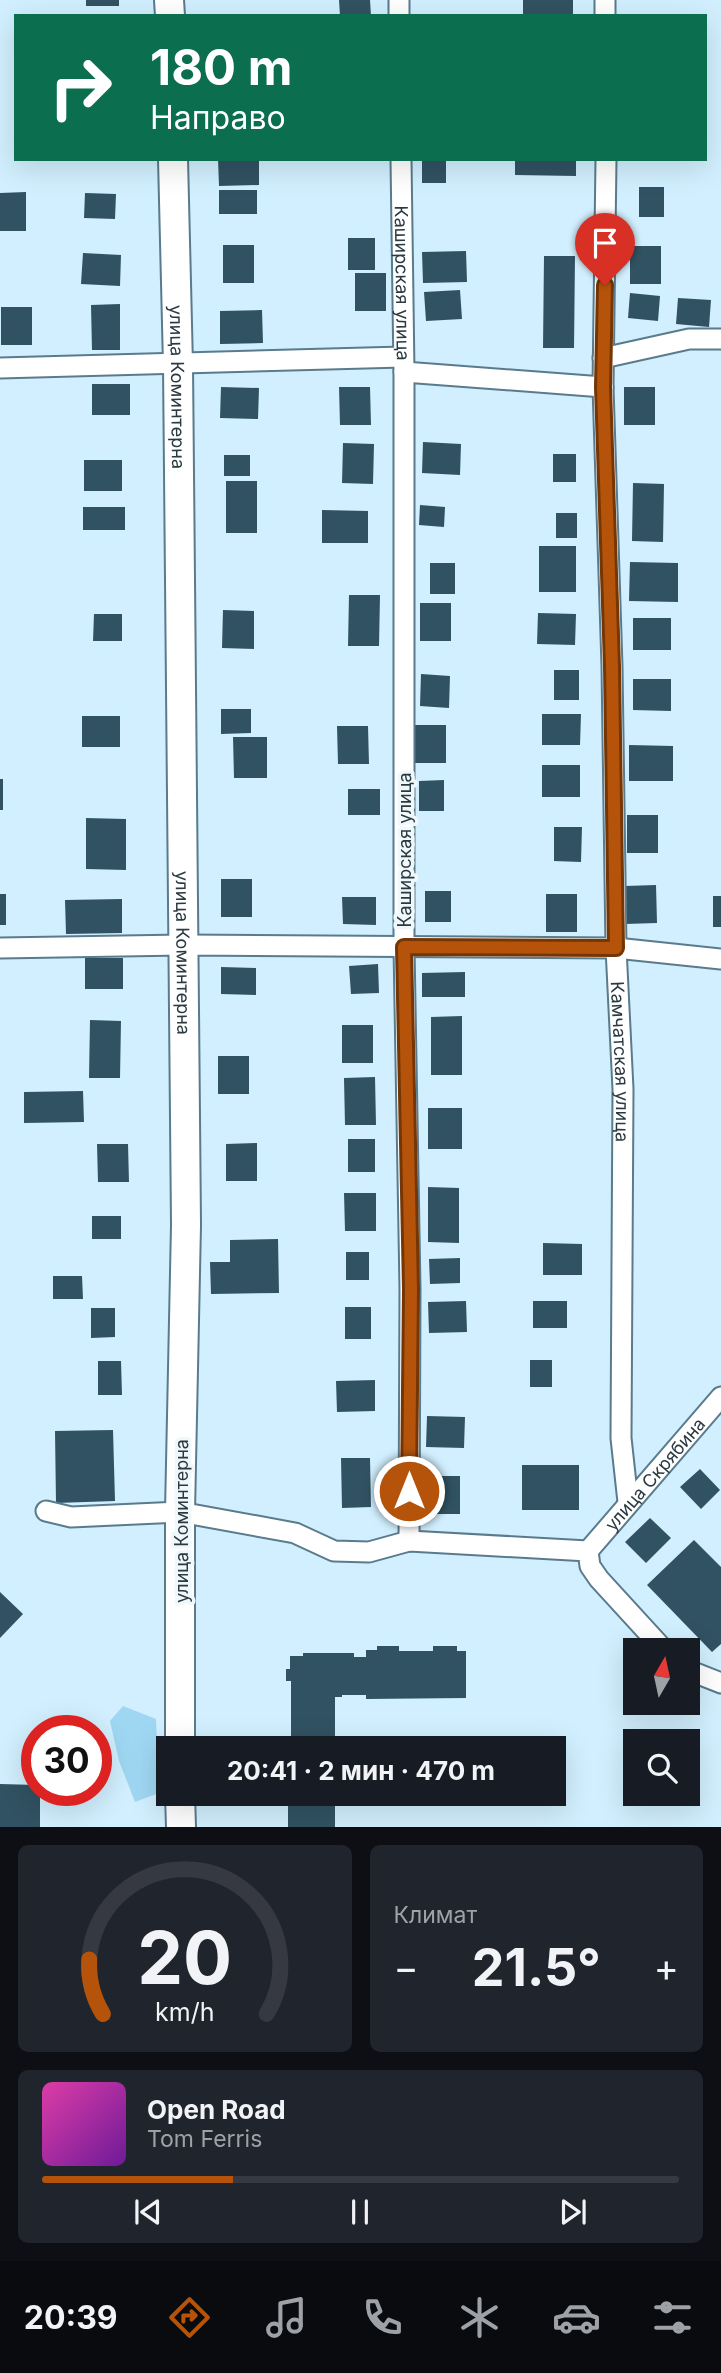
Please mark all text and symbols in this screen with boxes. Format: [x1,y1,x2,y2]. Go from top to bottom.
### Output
text: 180 m [150,38,292,97]
icon: right [35,42,126,133]
text: Направо [150,98,286,137]
street label: Каширская улица [391,205,414,361]
pin [575,213,635,285]
icon: arrive [586,224,624,262]
street label: улица Коминтерна [166,305,189,469]
street label: Каширская улица [394,772,415,928]
street label: улица Коминтерна [172,871,195,1035]
street label: Камчатская улица [607,981,634,1142]
street label: улица Скрябина [600,1413,709,1535]
street label: улица Коминтерна [171,1439,192,1603]
position arrow [372,1454,446,1528]
north arrow [623,1638,700,1715]
map controls [623,1638,700,1806]
speed limit sign: 30 [21,1715,112,1806]
button: search [623,1729,700,1806]
text: 20:41 · 2 мин · 470 m [227,1755,495,1786]
text: Климат [394,1901,477,1929]
text: 20 [137,1914,232,2003]
text: 21.5° [472,1936,601,1999]
text: − [394,1944,419,1990]
text: + [654,1944,679,1990]
text: km/h [155,1997,214,2027]
text: Open Road [147,2094,286,2125]
text: Tom Ferris [147,2125,262,2153]
icon: previous [129,2193,167,2231]
icon: pause [341,2193,379,2231]
icon: next [554,2193,592,2231]
icon: directions [165,2293,214,2342]
icon: music [262,2293,311,2342]
icon: phone [358,2293,407,2342]
icon: climate [455,2293,504,2342]
icon: car [552,2293,601,2342]
icon: filters [648,2293,697,2342]
text: 20:39 [24,2298,118,2337]

